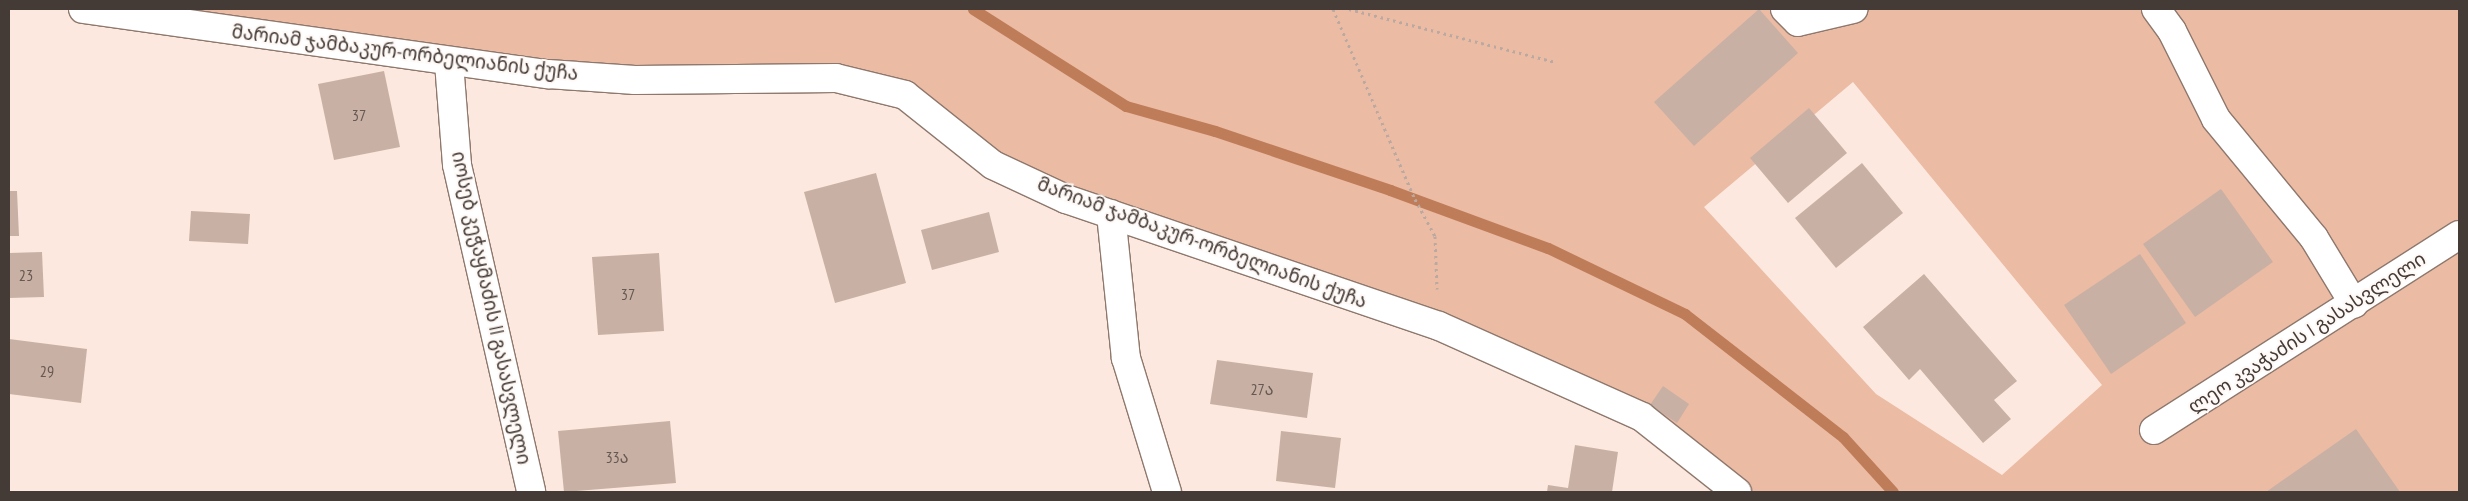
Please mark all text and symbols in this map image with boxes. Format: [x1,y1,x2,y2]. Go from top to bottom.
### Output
street label: მარიამ ჯამბაკურ-ორბელიანის ქუჩა [230,20,580,86]
house number: 37 [352,105,366,125]
street label: იოსებ კეჭაყმაძის II გასასვლელი [447,149,535,467]
street label: მარიამ ჯამბაკურ-ორბელიანის ქუჩა [1034,173,1370,313]
street label: ლეო კვაჭაძის I გასასვლელი [2184,247,2430,419]
house number: 23 [19,265,33,285]
house number: 37 [621,284,635,304]
house number: 29 [40,361,54,381]
house number: 27ა [1250,379,1274,399]
house number: 33ა [605,447,629,467]

